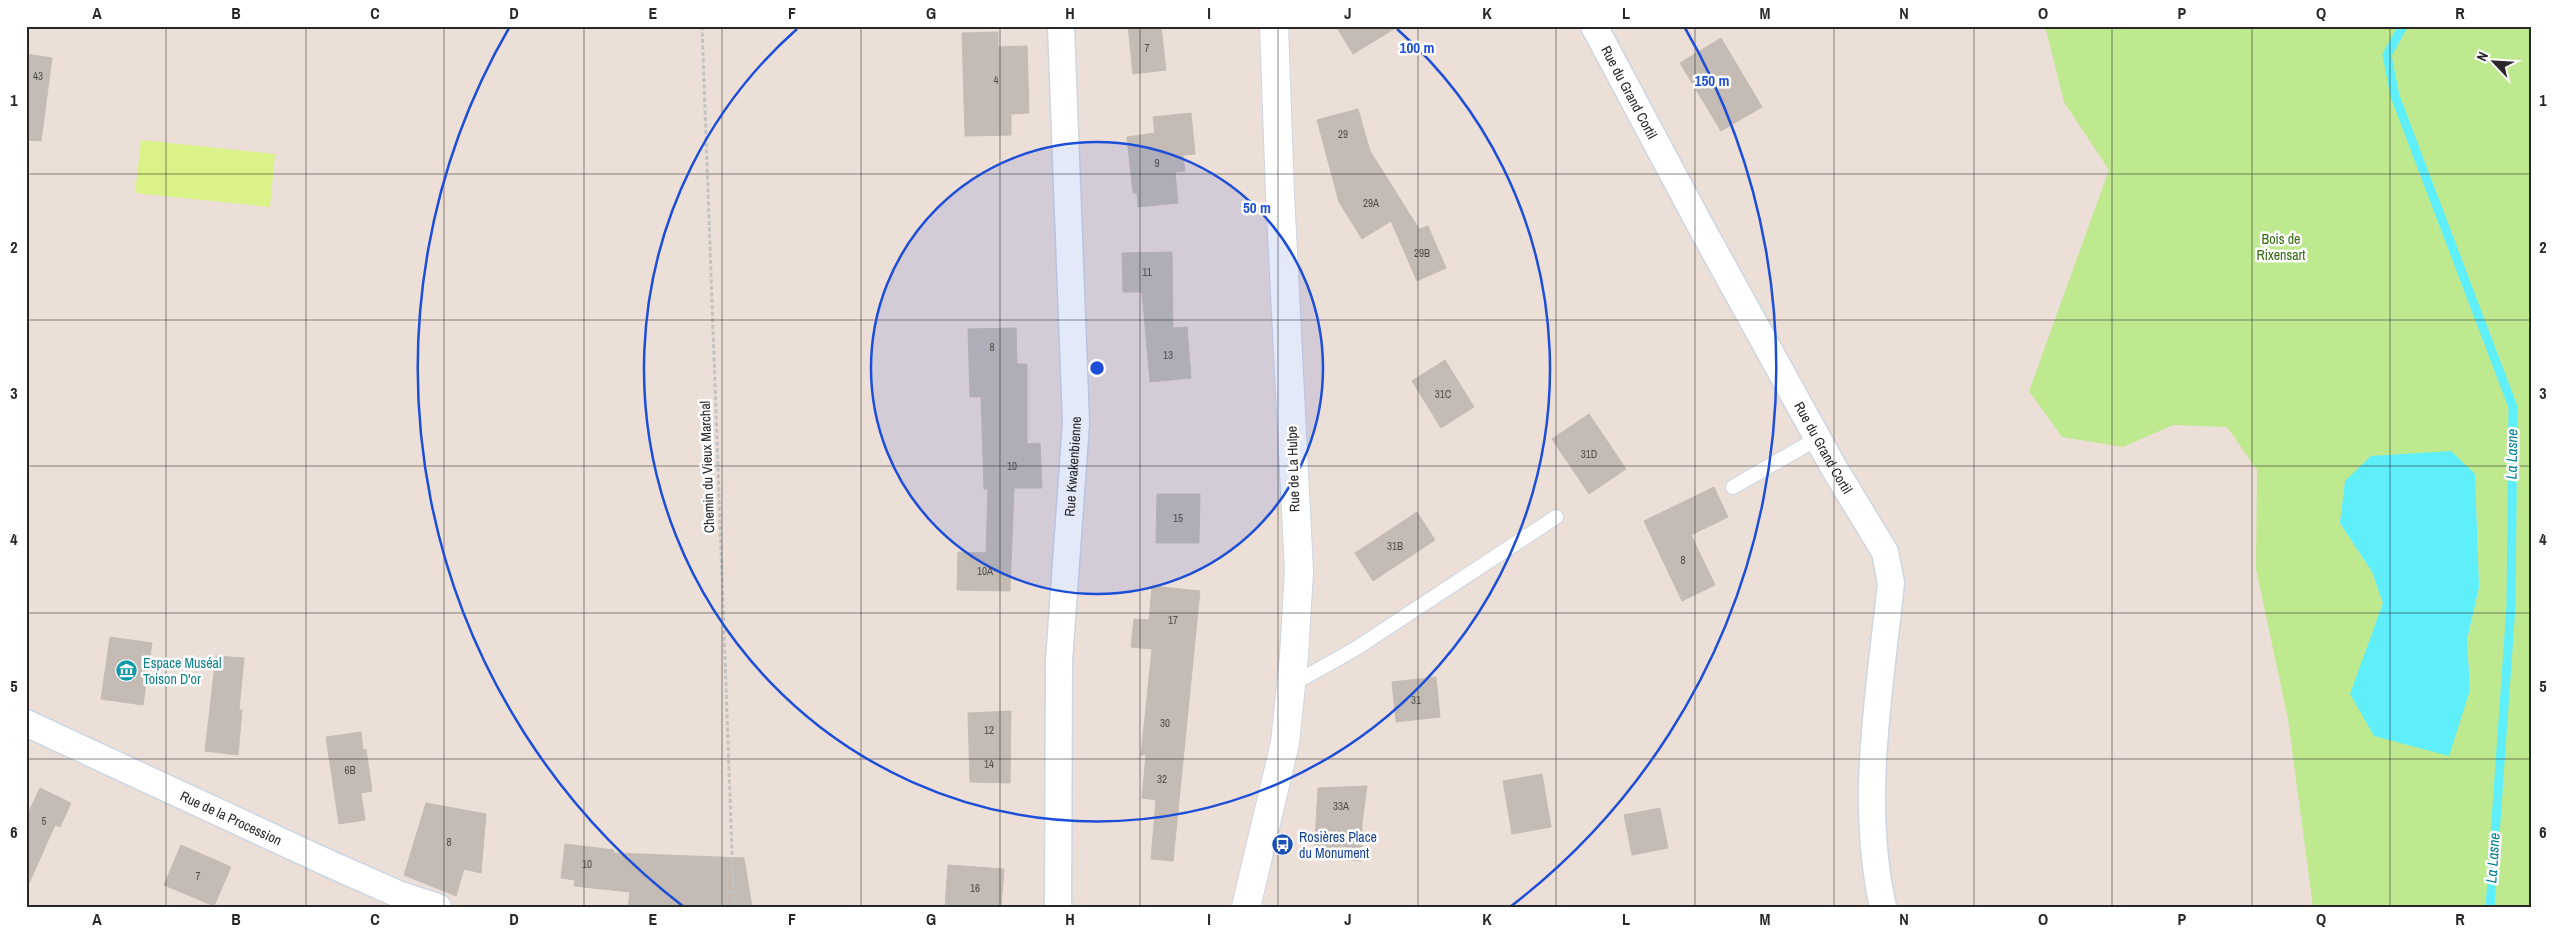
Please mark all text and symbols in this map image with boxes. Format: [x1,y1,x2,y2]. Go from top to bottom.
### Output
text: A [92,2,102,24]
text: B [231,2,241,24]
text: C [370,2,380,24]
text: D [509,2,519,24]
text: E [649,2,658,24]
text: F [788,2,796,24]
text: G [926,2,936,24]
text: H [1065,2,1075,24]
text: I [1207,2,1211,24]
text: J [1344,2,1352,24]
text: K [1482,2,1492,24]
text: L [1622,2,1630,24]
text: M [1760,2,1771,24]
text: N [1899,2,1909,24]
text: O [2038,2,2048,24]
text: P [2178,2,2187,24]
text: Q [2316,2,2326,24]
text: R [2455,2,2465,24]
text: 100 m [1400,37,1434,58]
north arrow [2470,38,2520,88]
house number: 7 [1144,41,1150,55]
street label: Rue du Grand Cortil [1597,43,1661,142]
text: N [2472,49,2492,64]
house number: 43 [33,69,43,83]
text: 150 m [1695,70,1729,91]
house number: 4 [993,73,999,87]
text: 1 [10,89,18,111]
text: 1 [2539,89,2547,111]
house number: 29 [1338,127,1348,141]
house number: 9 [1154,156,1160,170]
house number: 29A [1363,196,1380,210]
text: 50 m [1243,197,1271,218]
park label: Bois de Rixensart [2256,230,2306,264]
text: 2 [10,236,18,258]
text: 2 [2539,236,2547,258]
house number: 29B [1414,246,1430,260]
house number: 11 [1142,265,1152,279]
house number: 8 [989,340,995,354]
house number: 13 [1163,348,1173,362]
centre of rings [1088,359,1106,377]
text: 3 [10,382,18,404]
text: 3 [2539,382,2547,404]
house number: 31C [1435,387,1452,401]
street label: Rue du Grand Cortil [1790,398,1856,497]
street label: Chemin du Vieux Marchal [696,400,718,534]
street label: Rue Kwakenbienne [1060,416,1085,517]
street label: Rue de La Hulpe [1283,426,1303,512]
water label: La Lasne [2501,428,2522,479]
house number: 31D [1581,447,1597,461]
house number: 10 [1007,459,1017,473]
house number: 15 [1173,511,1183,525]
text: 4 [10,528,18,550]
text: 4 [2539,528,2547,550]
house number: 31B [1387,539,1403,553]
house number: 8 [1680,553,1686,567]
house number: 10A [977,564,994,578]
house number: 17 [1168,613,1178,627]
place label: Espace Muséal Toison D'or [143,654,221,688]
museum icon: Espace Muséal Toison D'or [115,659,139,683]
text: 5 [10,675,18,697]
text: 5 [2539,675,2547,697]
house number: 31 [1411,693,1421,707]
house number: 30 [1160,716,1170,730]
house number: 12 [984,723,994,737]
house number: 14 [984,757,994,771]
house number: 6B [344,763,356,777]
house number: 32 [1157,772,1167,786]
street label: Rue de la Procession [177,787,285,849]
house number: 33A [1333,799,1350,813]
house number: 5 [41,814,47,828]
text: 6 [10,821,18,843]
text: 6 [2539,821,2547,843]
place label: Rosières Place du Monument [1299,828,1377,862]
water label: La Lasne [2480,832,2505,884]
bus stop icon: Rosières Place du Monument [1271,833,1295,857]
house number: 8 [446,835,452,849]
house number: 10 [582,857,592,871]
house number: 7 [195,869,201,883]
house number: 16 [970,881,980,895]
text: A [92,908,102,930]
text: B [231,908,241,930]
text: C [370,908,380,930]
text: D [509,908,519,930]
text: E [649,908,658,930]
text: F [788,908,796,930]
text: G [926,908,936,930]
text: H [1065,908,1075,930]
text: I [1207,908,1211,930]
text: J [1344,908,1352,930]
text: K [1482,908,1492,930]
text: L [1622,908,1630,930]
text: M [1760,908,1771,930]
text: N [1899,908,1909,930]
text: O [2038,908,2048,930]
text: P [2178,908,2187,930]
text: Q [2316,908,2326,930]
text: R [2455,908,2465,930]

